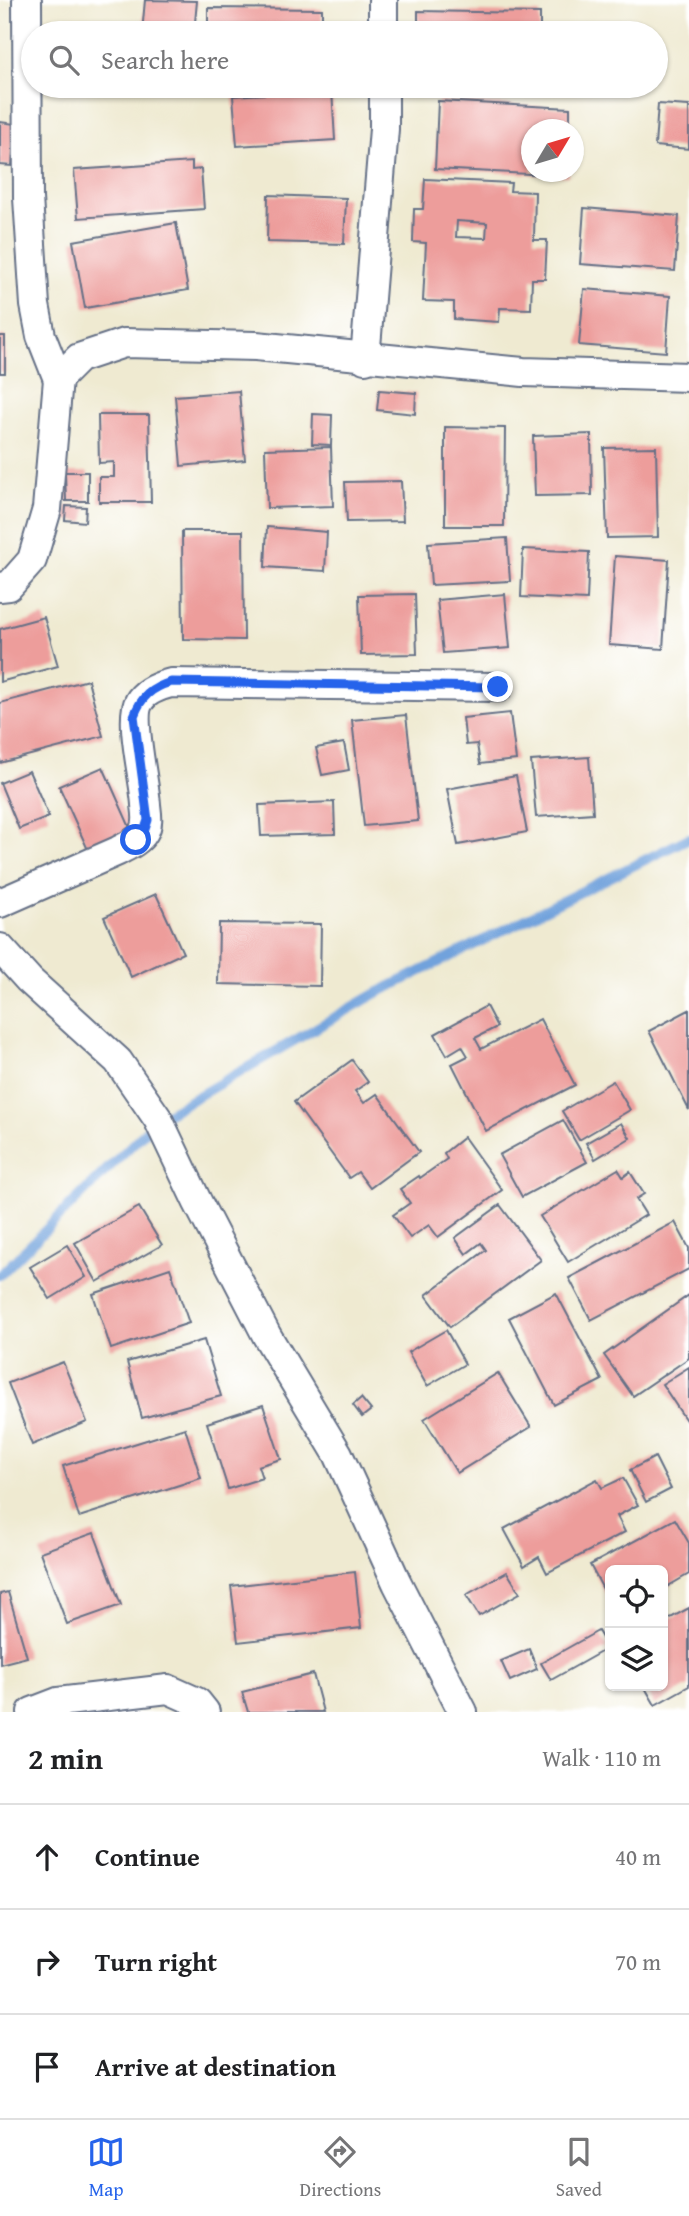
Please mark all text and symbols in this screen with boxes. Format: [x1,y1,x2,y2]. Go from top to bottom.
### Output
search box [21,21,668,98]
text: Search here [101,40,229,79]
icon: search [45,41,83,79]
north arrow [521,119,584,182]
route end [482,671,513,702]
route start [120,824,151,855]
map controls [605,1565,668,1691]
button: locate [605,1565,668,1628]
button: layers [605,1628,668,1691]
text: 2 min [28,1736,103,1780]
text: Walk · 110 m [542,1741,661,1774]
text: Continue [95,1837,200,1876]
icon: ahead [28,1838,66,1876]
text: 40 m [615,1840,661,1873]
text: Turn right [95,1942,217,1981]
icon: right [28,1943,66,1981]
text: 70 m [615,1945,661,1978]
text: Arrive at destination [95,2047,336,2086]
icon: arrive [28,2048,66,2086]
tab: Map [87,2133,125,2203]
tab: Directions [300,2133,381,2203]
tab: Saved [556,2133,602,2203]

